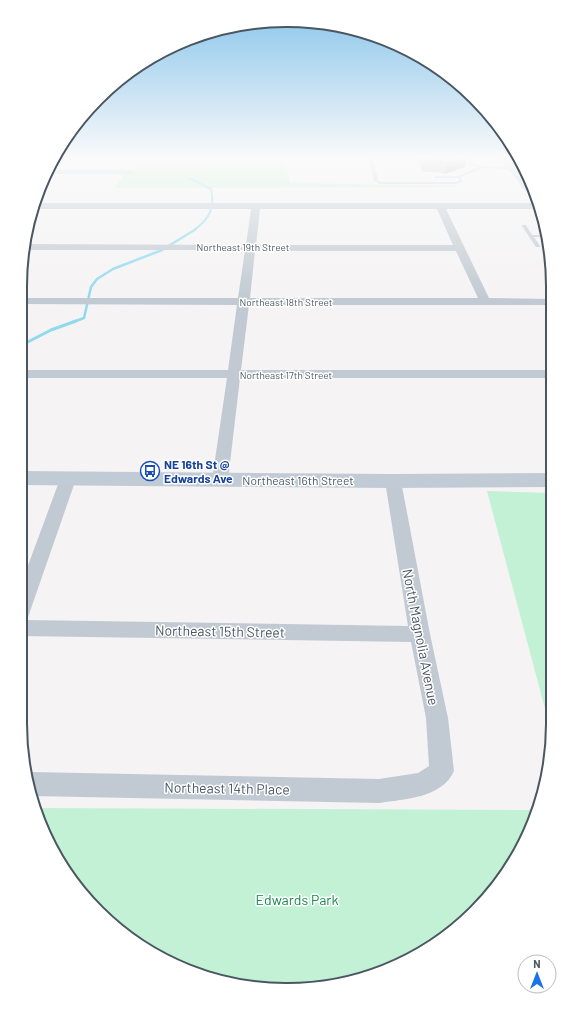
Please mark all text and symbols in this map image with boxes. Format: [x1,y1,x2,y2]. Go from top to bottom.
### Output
street label: Northeast 19th Street [197,241,290,253]
street label: Northeast 18th Street [240,296,333,308]
street label: Northeast 17th Street [240,369,333,381]
place label: NE 16th St @ Edwards Ave [164,457,233,485]
bus stop icon: NE 16th St @ Edwards Ave [139,460,161,482]
street label: Northeast 16th Street [242,473,354,487]
street label: North Magnolia Avenue [399,567,443,707]
street label: Northeast 15th Street [155,621,285,641]
street label: Northeast 14th Place [164,778,290,798]
park label: Edwards Park [256,891,338,908]
north arrow [517,954,557,994]
text: N [533,957,541,970]

